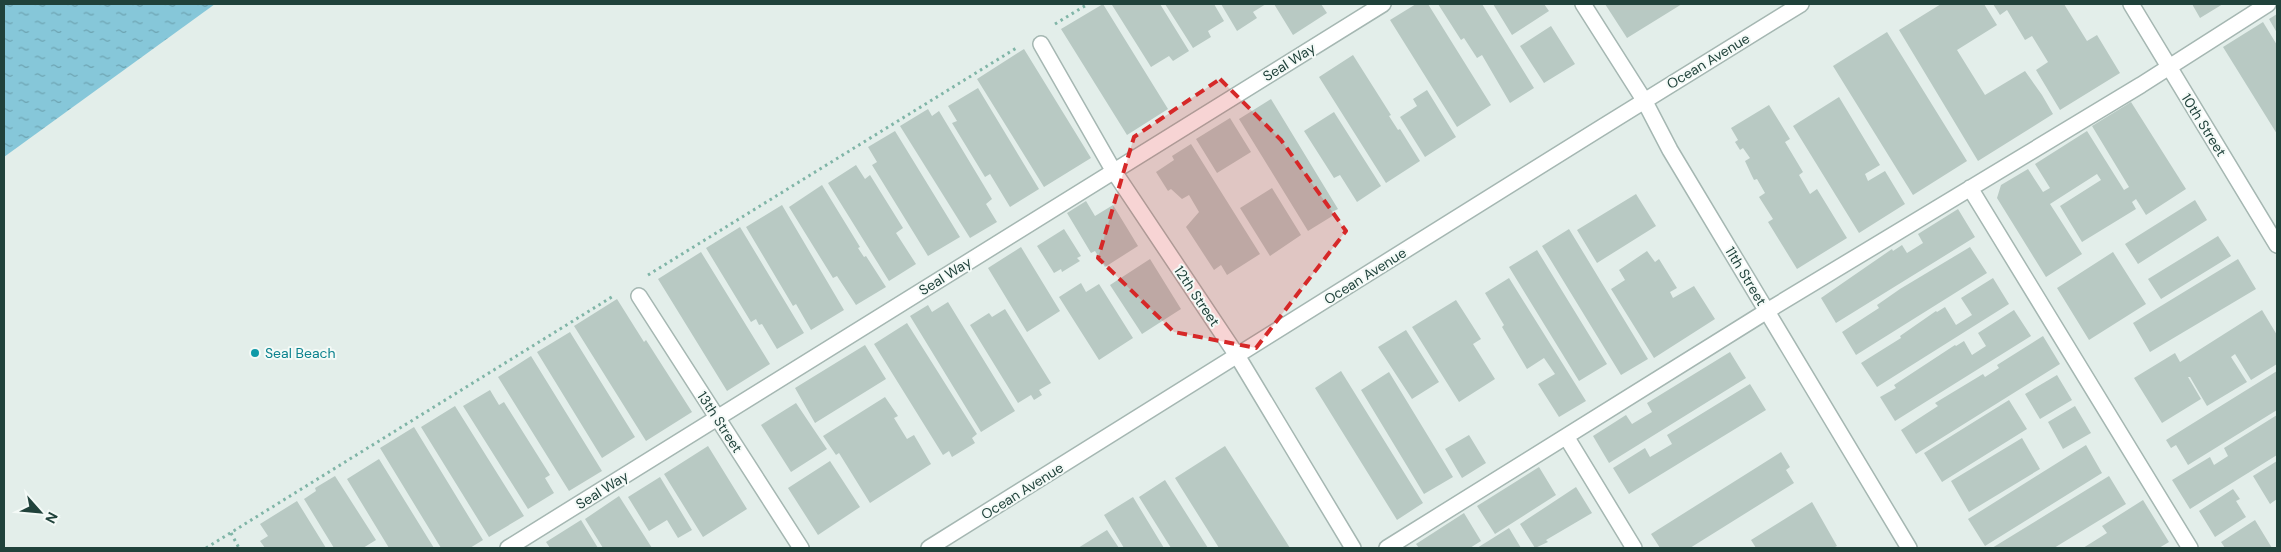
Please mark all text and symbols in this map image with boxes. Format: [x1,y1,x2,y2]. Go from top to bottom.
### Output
street label: Ocean Avenue [1663,29,1753,93]
street label: Seal Way [1259,39,1319,85]
street label: 10th Street [2178,90,2230,160]
street label: 11th Street [1721,243,1771,309]
street label: Ocean Avenue [1320,244,1410,308]
street label: Seal Way [915,253,975,299]
street label: 12th Street [1170,262,1224,330]
place label: Seal Beach [265,344,336,362]
marker: Seal Beach [249,347,261,359]
street label: 13th Street [694,388,746,456]
street label: Ocean Avenue [977,459,1067,523]
street label: Seal Way [572,467,632,513]
north arrow [15,487,65,537]
text: N [41,509,62,527]

